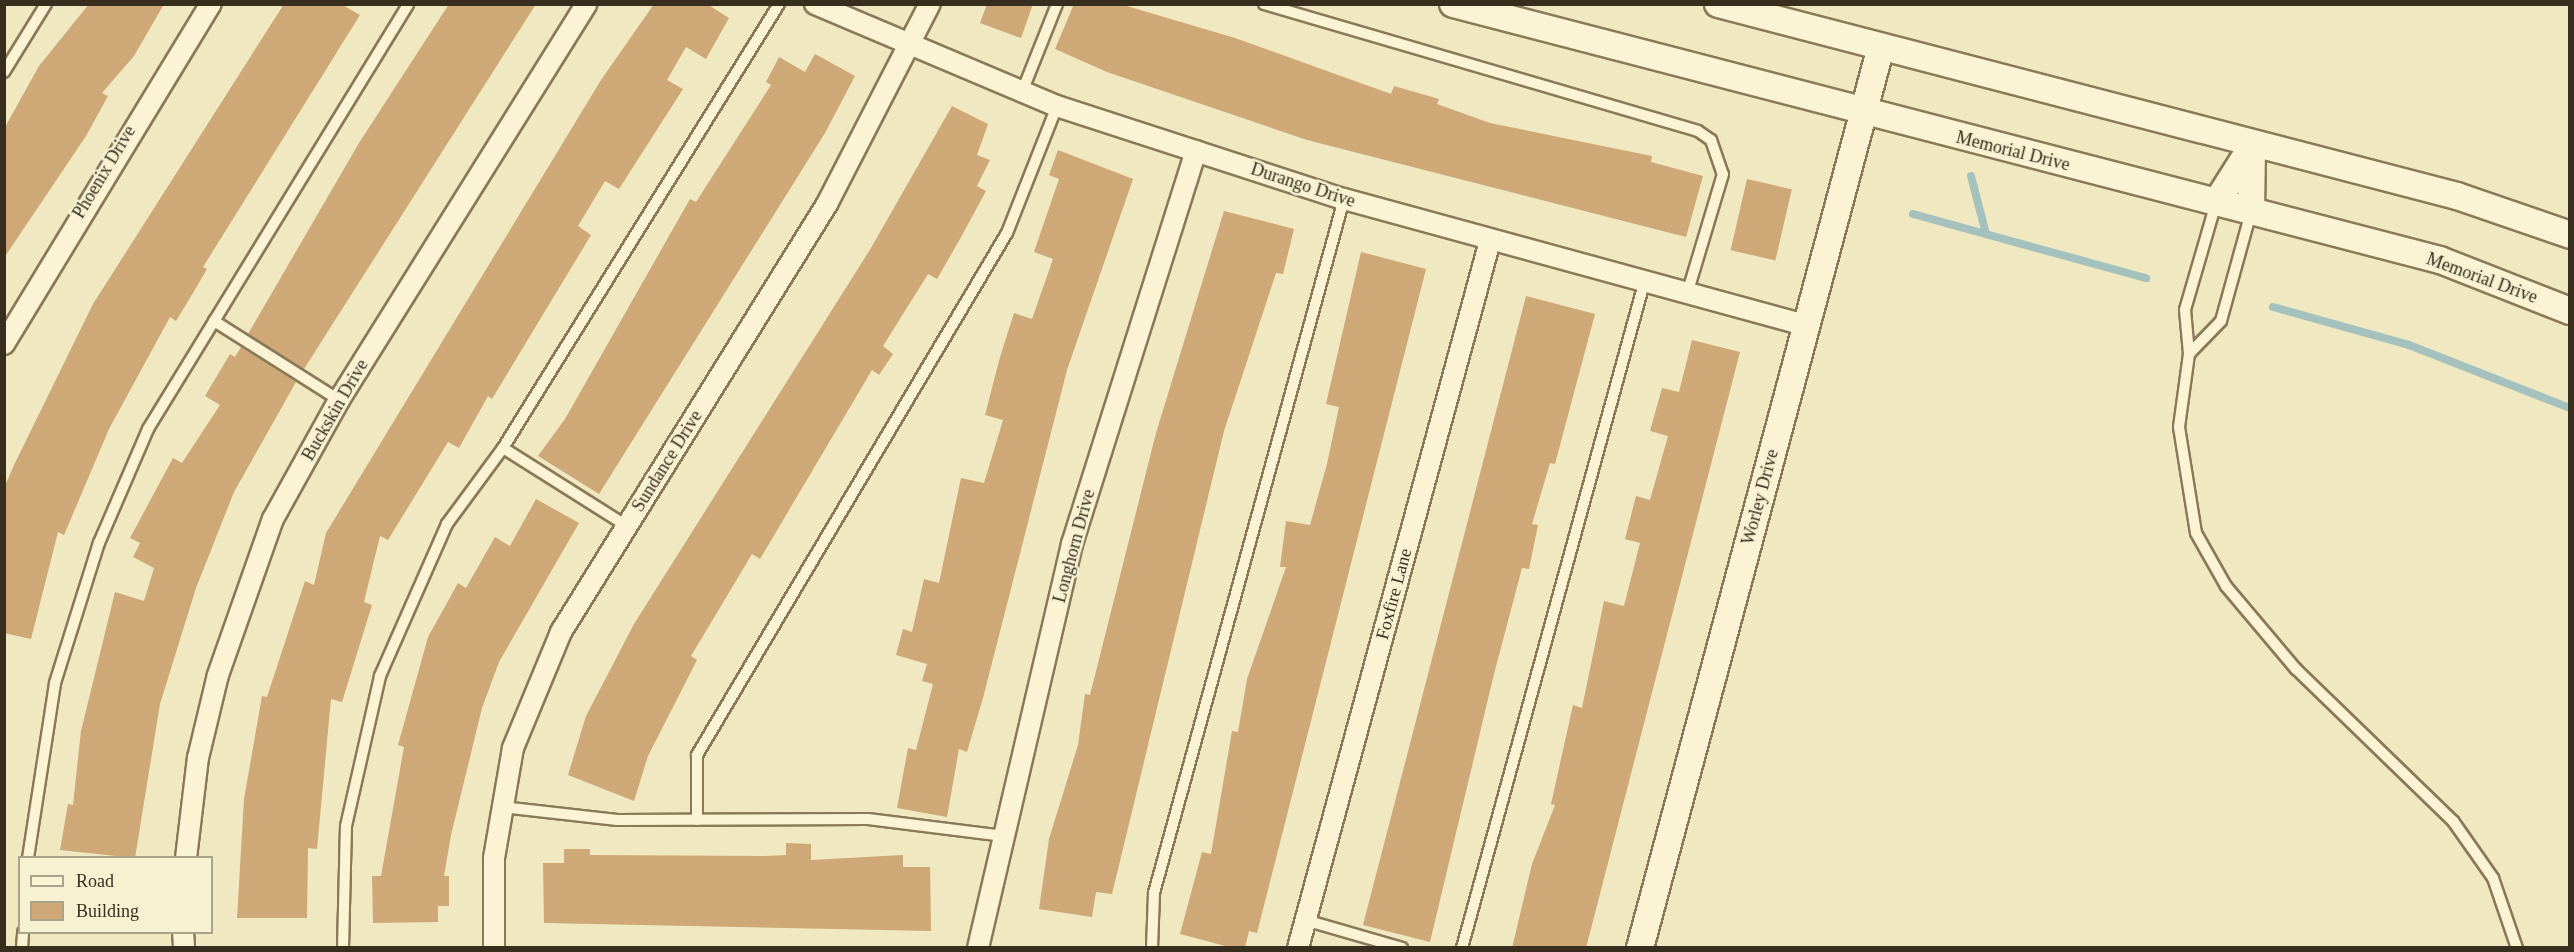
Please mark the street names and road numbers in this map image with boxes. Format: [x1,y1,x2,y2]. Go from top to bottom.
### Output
street label: Phoenix Drive [68,122,140,222]
street label: Memorial Drive [1954,126,2072,176]
street label: Durango Drive [1248,158,1358,212]
street label: Memorial Drive [2424,248,2540,308]
street label: Buckskin Drive [297,355,373,465]
street label: Sundance Drive [627,406,707,516]
street label: Worley Drive [1737,447,1783,547]
street label: Longhorn Drive [1048,487,1100,605]
street label: Foxfire Lane [1371,546,1417,642]

